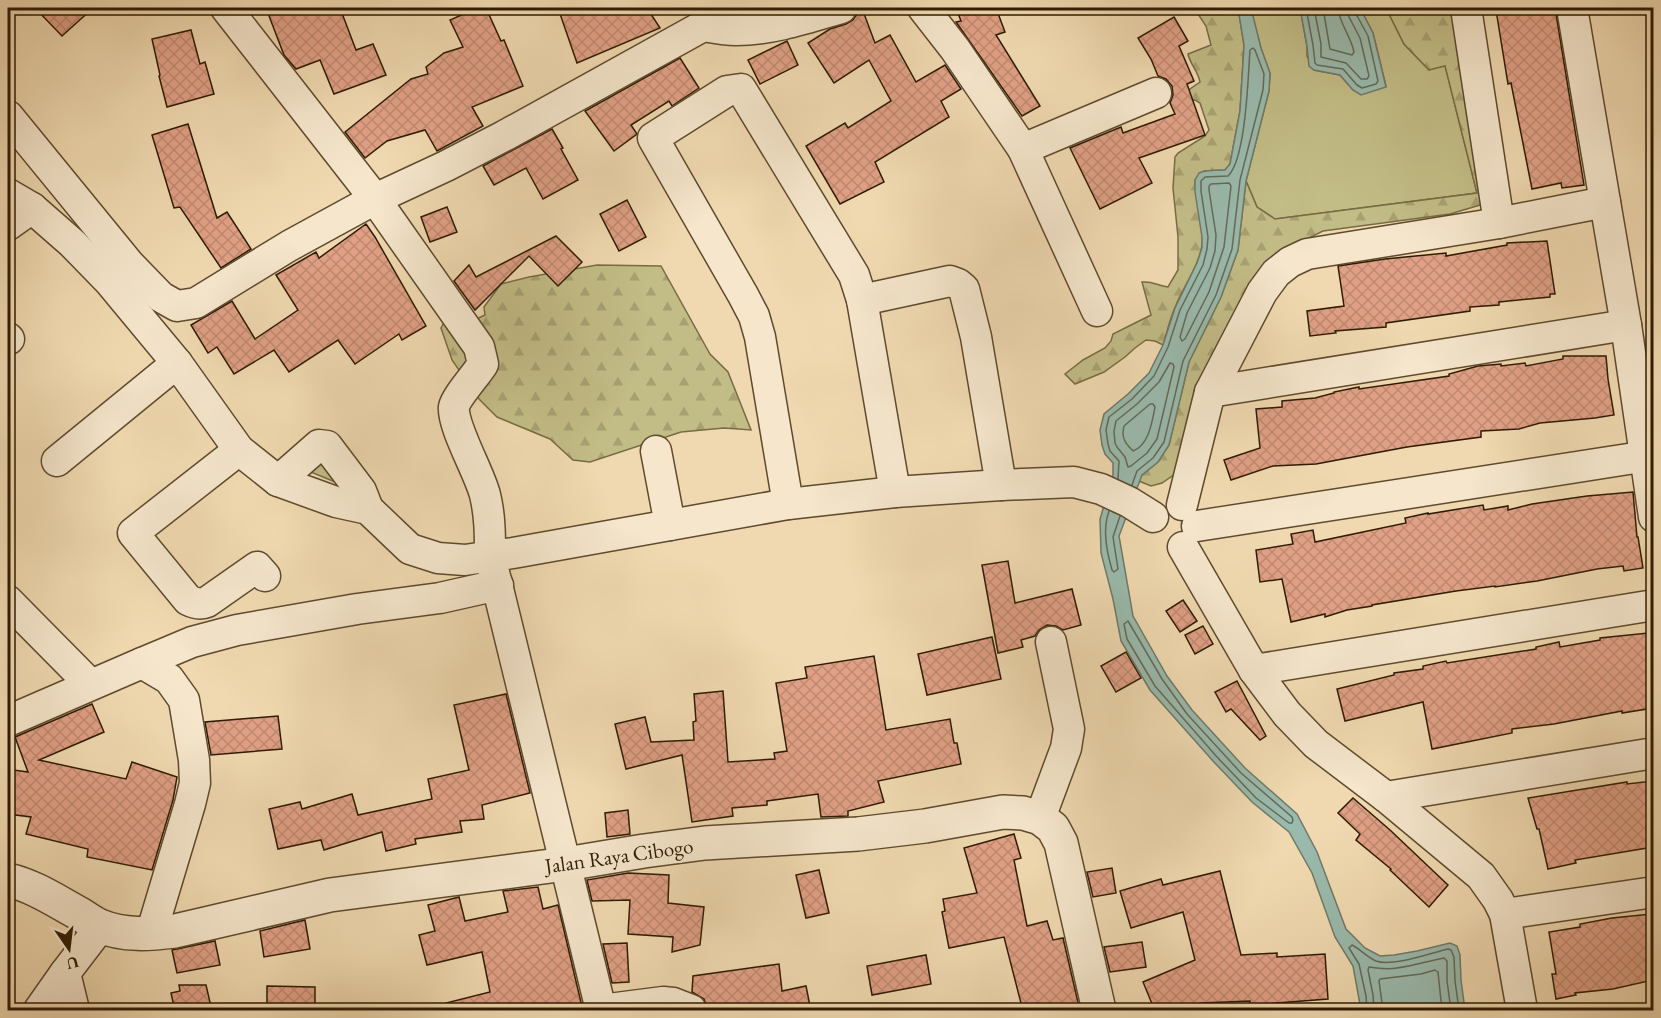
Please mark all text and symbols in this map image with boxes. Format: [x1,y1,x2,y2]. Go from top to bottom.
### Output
street label: Jalan Raya Cibogo [541,832,695,880]
north arrow [39,919,99,979]
text: U [64,951,81,975]

